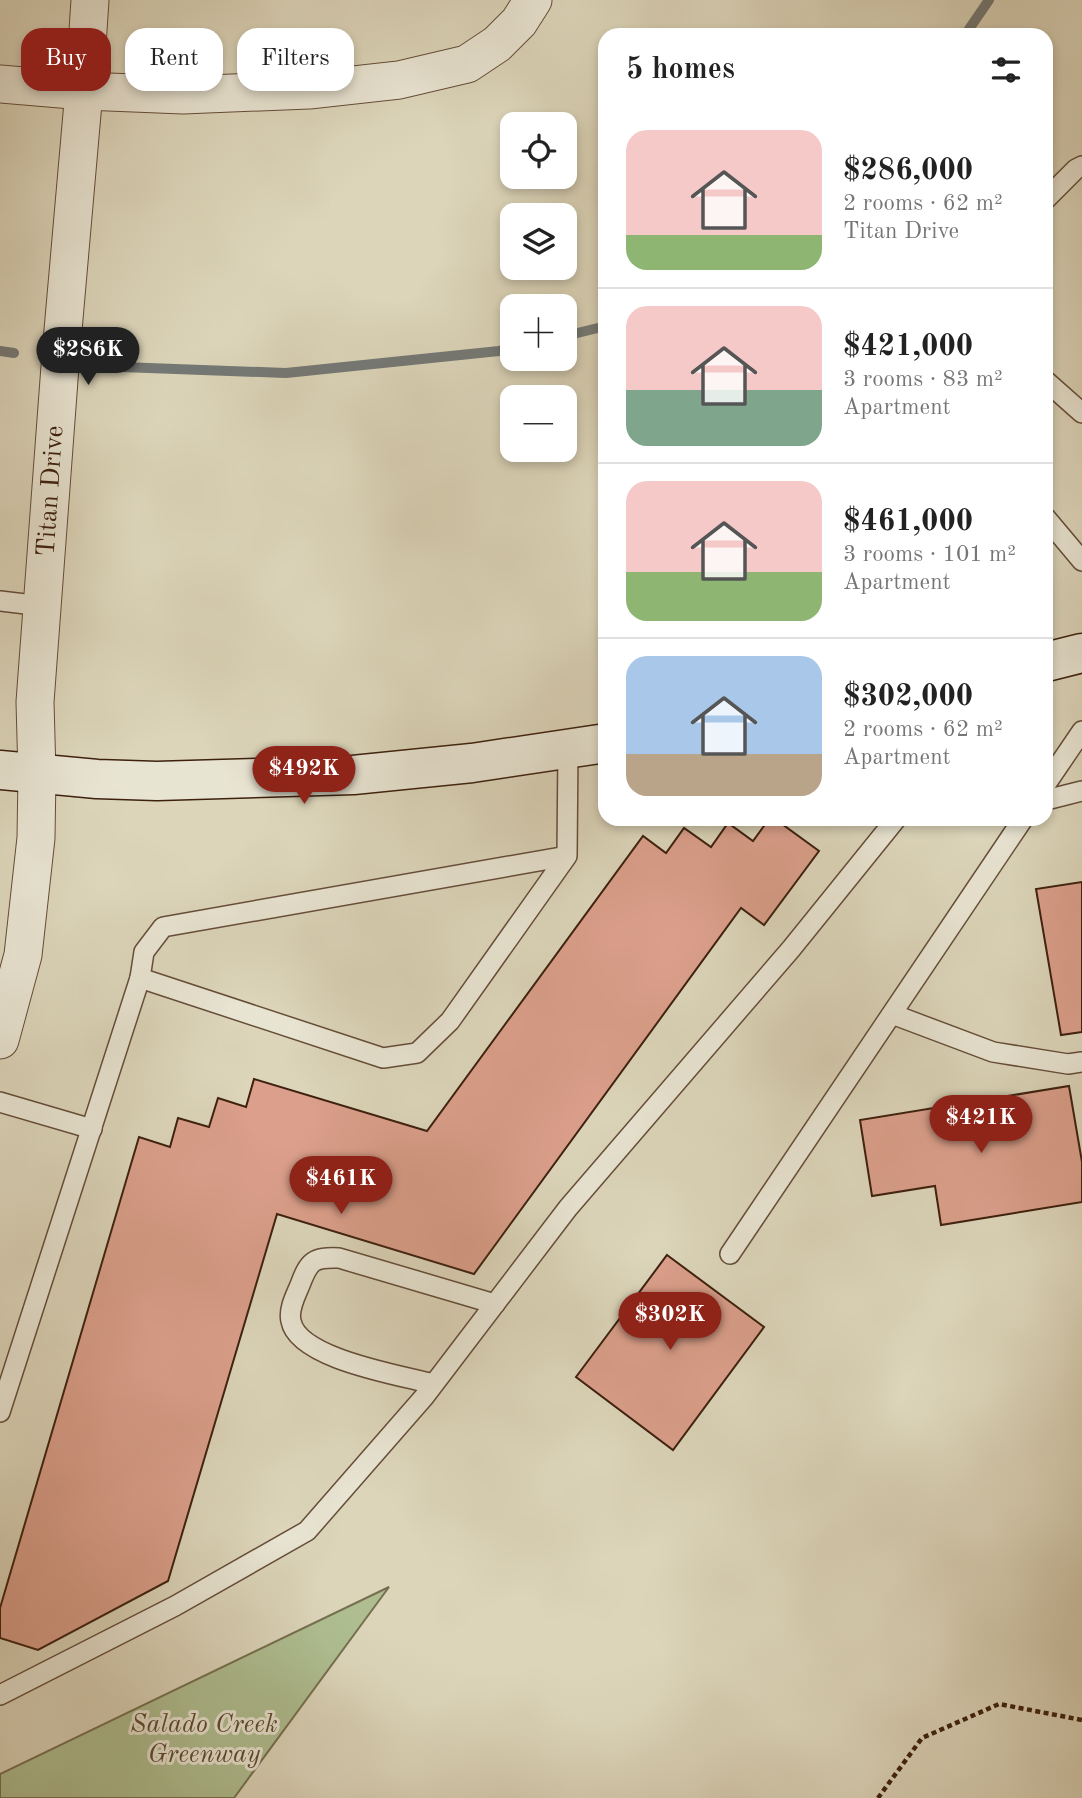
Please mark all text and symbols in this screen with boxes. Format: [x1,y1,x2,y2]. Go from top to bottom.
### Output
chip: Buy [21,28,111,91]
chip: Rent [125,28,223,91]
chip: Filters [237,28,354,91]
icon: filters [987,51,1025,89]
text: 5 homes [626,55,735,85]
map controls [500,112,577,462]
button: locate [500,112,577,189]
text: $286,000 [843,156,973,186]
icon: home [682,158,766,242]
text: 2 rooms · 62 m² [843,192,1003,215]
button: layers [500,203,577,280]
text: Titan Drive [843,220,959,243]
button: + [500,294,577,371]
pin: $286K [39,328,137,387]
text: $421,000 [843,332,973,362]
icon: home [682,334,766,418]
text: $286K [52,338,124,361]
text: 3 rooms · 83 m² [843,368,1003,391]
button: − [500,385,577,462]
text: Apartment [843,396,951,419]
street label: Titan Drive [33,425,69,557]
text: $461,000 [843,507,973,537]
icon: home [682,509,766,593]
text: 3 rooms · 101 m² [843,543,1016,566]
text: Apartment [843,571,951,594]
text: $302,000 [843,682,973,712]
icon: home [682,684,766,768]
text: 2 rooms · 62 m² [843,718,1003,741]
pin: $492K [255,746,353,806]
text: Apartment [843,746,951,769]
text: $492K [268,757,340,780]
pin: $421K [932,1096,1030,1155]
text: $421K [945,1106,1017,1129]
pin: $461K [292,1156,390,1216]
text: $461K [305,1167,377,1190]
pin: $302K [621,1292,719,1352]
text: $302K [634,1303,706,1326]
park label: Salado Creek Greenway [130,1712,278,1768]

